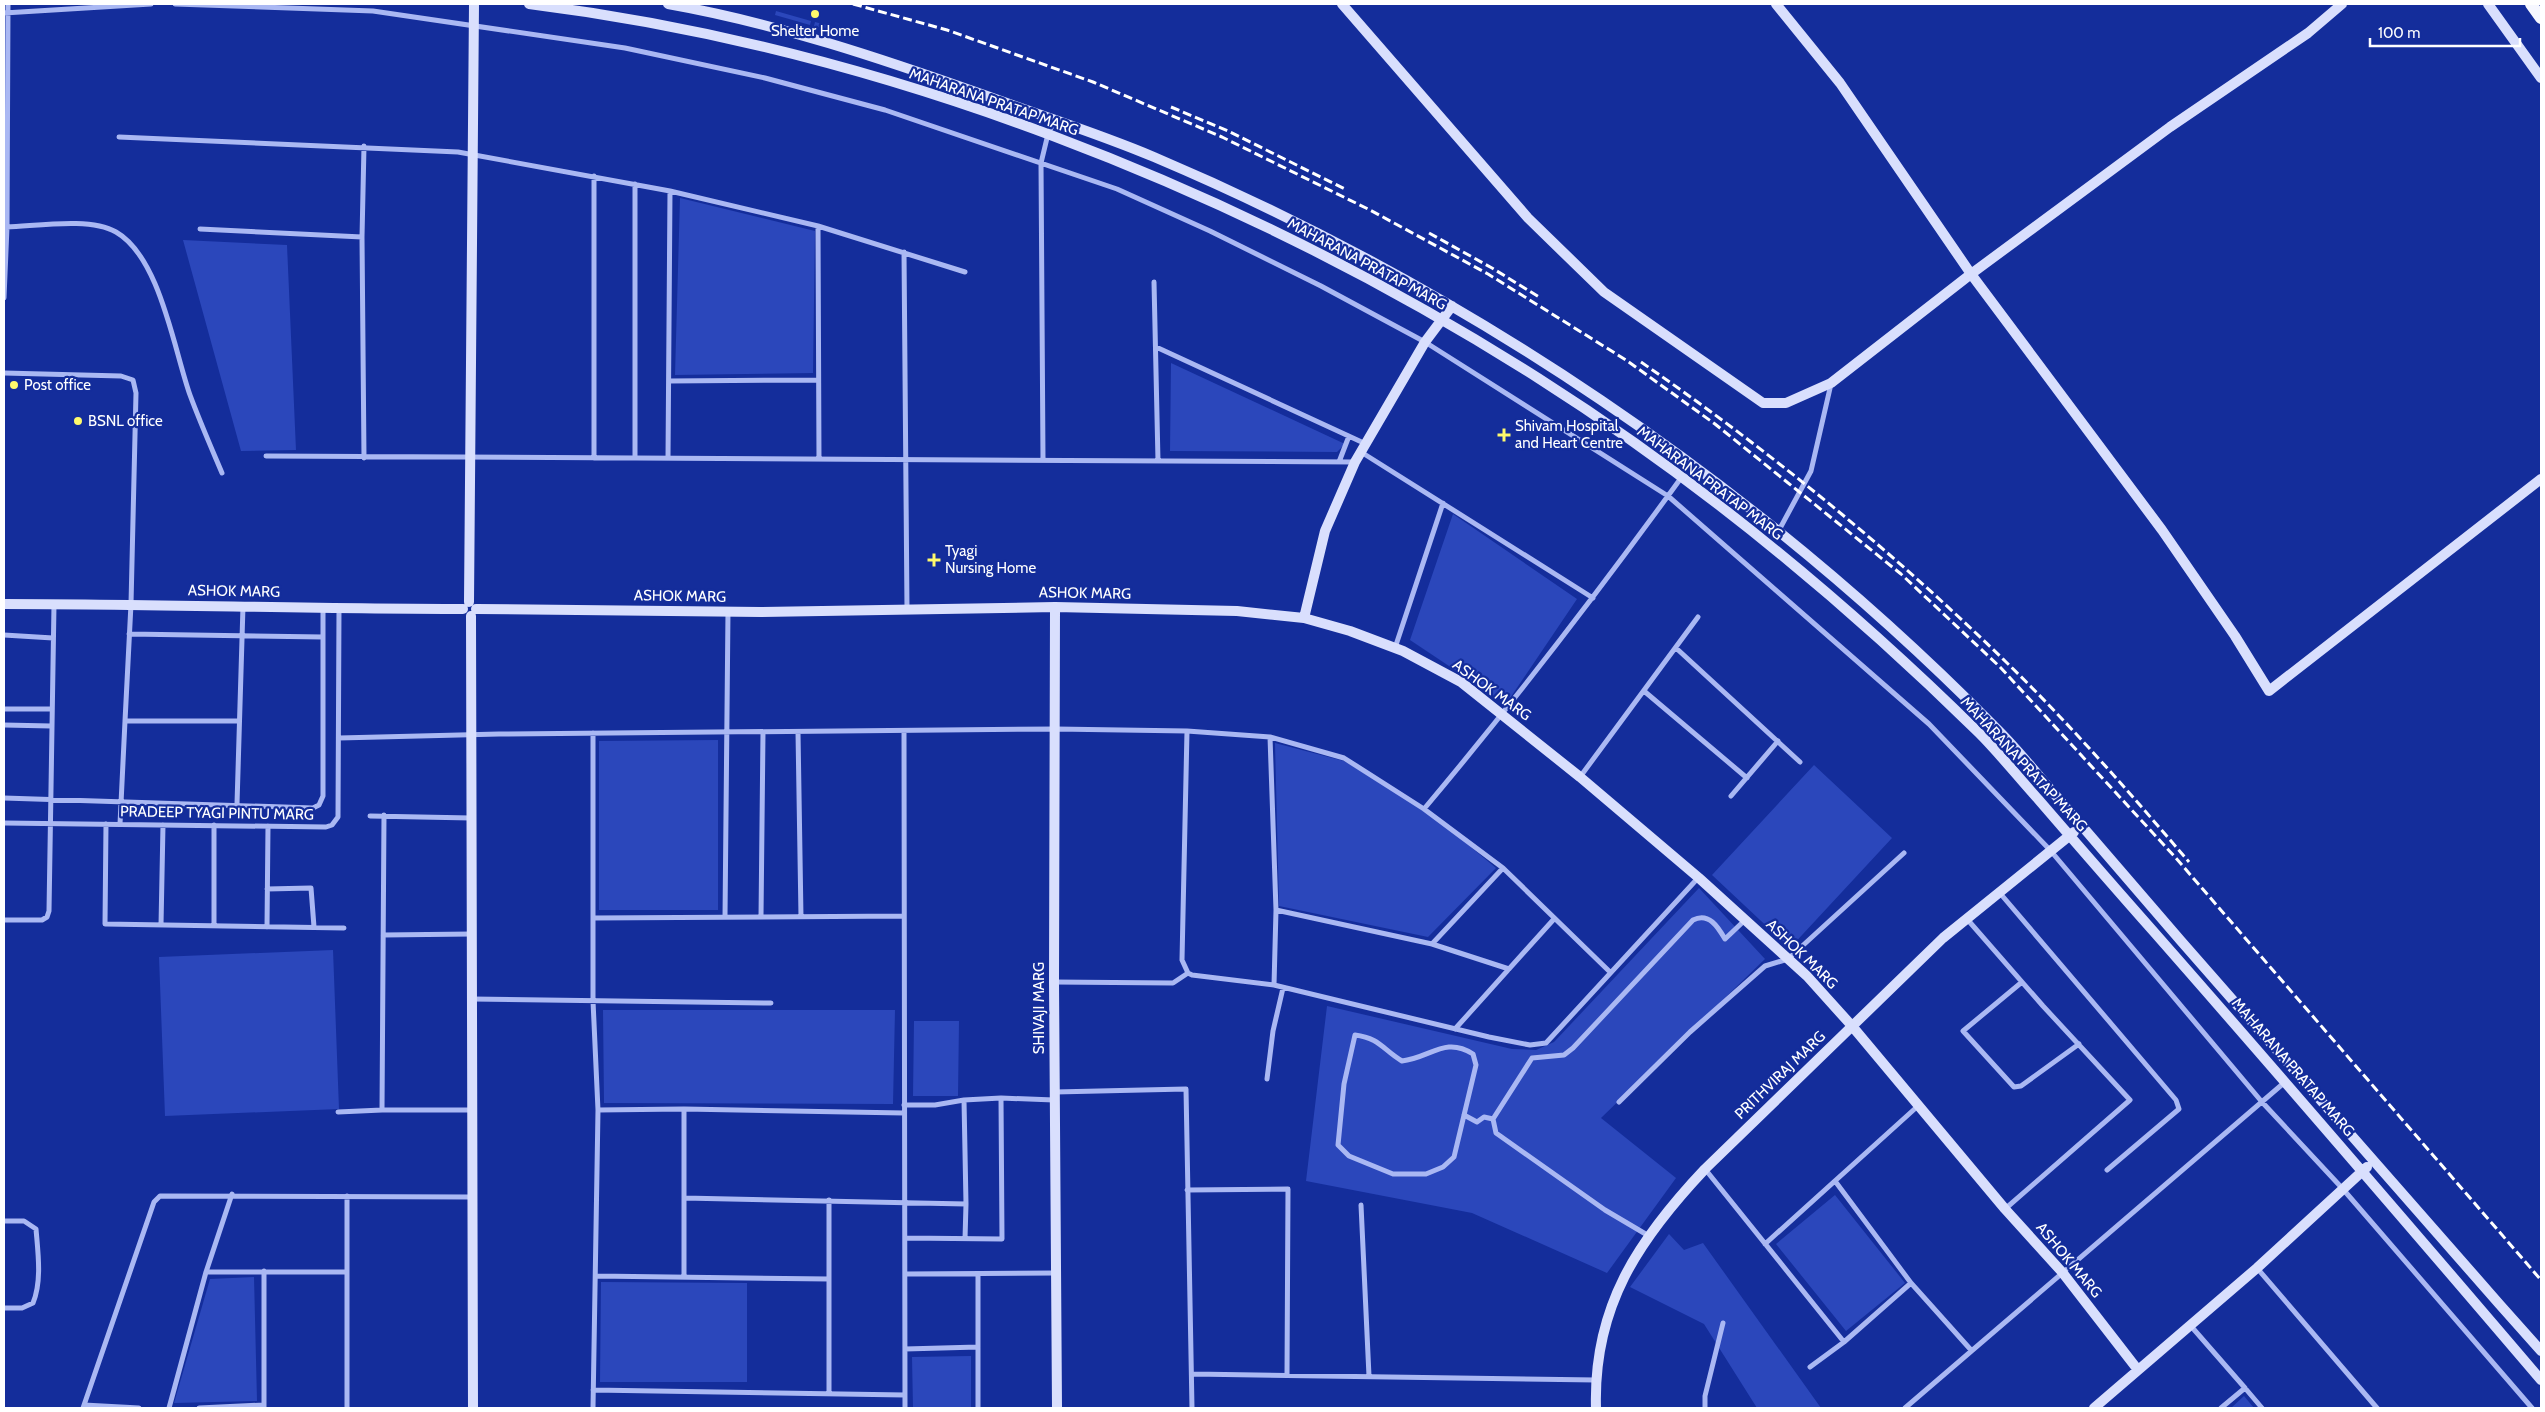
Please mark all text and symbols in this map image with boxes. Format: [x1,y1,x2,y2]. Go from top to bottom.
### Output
marker: Shelter Home [809,8,821,20]
scale bar [2370,15,2520,47]
place label: Shelter Home [771,22,859,40]
text: 100 m [2378,24,2420,42]
street label: MAHARANA PRATAP MARG [907,65,1081,139]
street label: MAHARANA PRATAP MARG [1284,214,1450,314]
place label: Post office [24,376,91,394]
marker: Post office [8,379,20,391]
place label: BSNL office [88,412,163,430]
marker: BSNL office [72,415,84,427]
place label: Shivam Hospital and Heart Centre [1515,417,1623,452]
street label: MAHARANA PRATAP MARG [1634,422,1786,544]
marker: Shivam Hospital and Heart Centre [1497,428,1511,442]
place label: Tyagi Nursing Home [945,542,1036,577]
marker: Tyagi Nursing Home [927,553,941,567]
street label: ASHOK MARG [188,581,280,601]
street label: ASHOK MARG [1039,583,1131,603]
street label: ASHOK MARG [634,586,726,606]
street label: ASHOK MARG [1449,656,1535,724]
street label: MAHARANA PRATAP MARG [1957,693,2091,835]
street label: PRADEEP TYAGI PINTU MARG [120,802,314,824]
street label: ASHOK MARG [1762,915,1842,993]
street label: SHIVAJI MARG [1030,962,1048,1054]
street label: MAHARANA PRATAP MARG [2228,994,2358,1140]
street label: PRITHVIRAJ MARG [1731,1027,1829,1123]
street label: ASHOK MARG [2032,1219,2106,1301]

